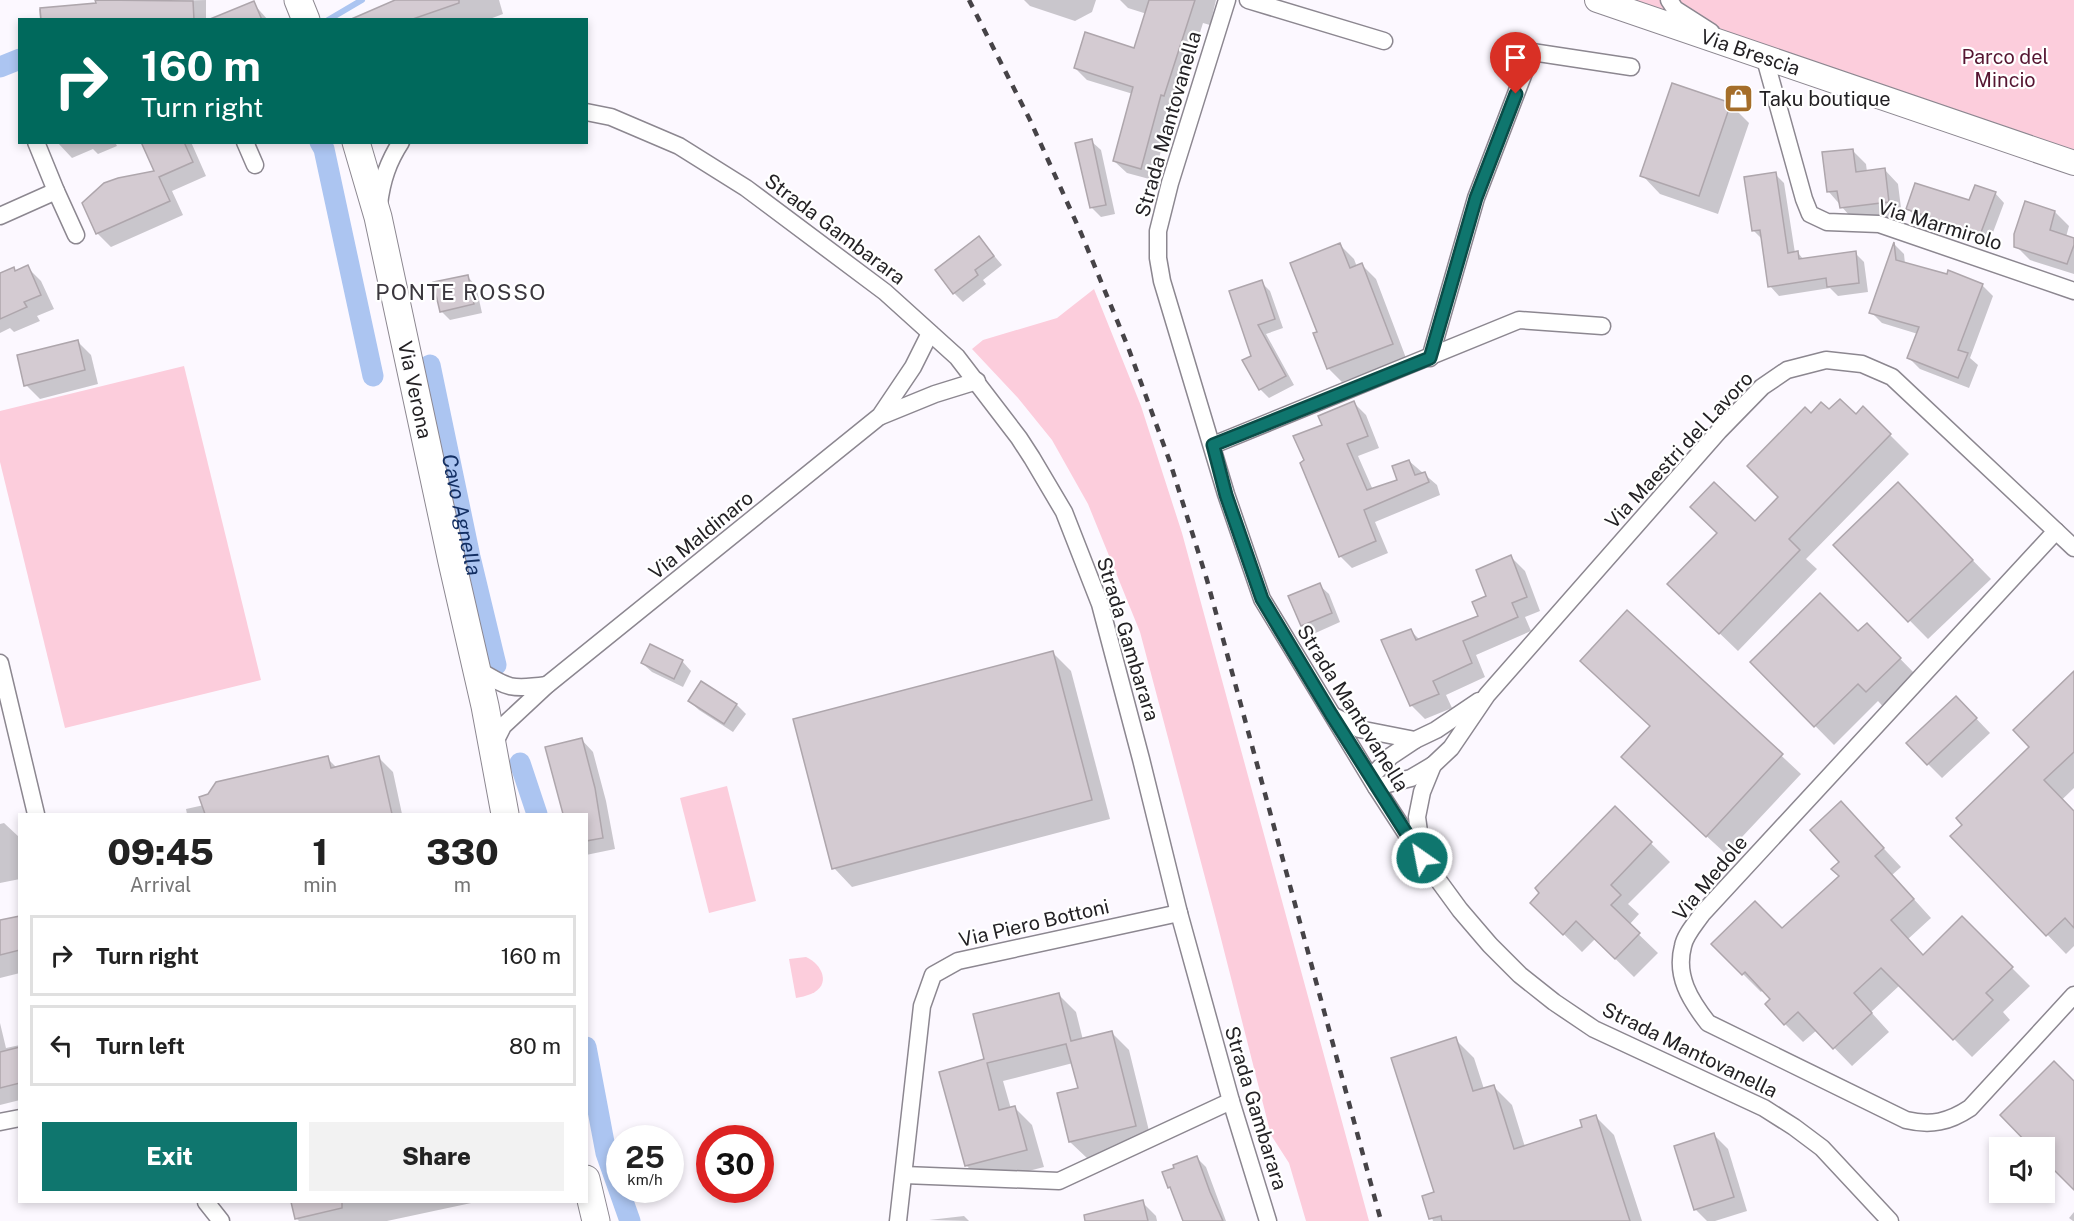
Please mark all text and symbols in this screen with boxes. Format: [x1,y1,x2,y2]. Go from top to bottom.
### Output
street label: Via Brescia [1697,24,1803,80]
street label: Strada Mantovanella [1130,28,1206,220]
pin [1490,32,1541,94]
text: 160 m [141,41,261,90]
icon: arrive [1499,41,1532,74]
icon: right [42,42,120,120]
park label: Parco del Mincio [1961,45,2049,92]
shop icon: Taku boutique [1722,83,1754,115]
place label: Taku boutique [1759,87,1891,111]
text: Turn right [141,91,264,123]
street label: Strada Gambarara [760,168,910,290]
street label: Via Marmirolo [1875,195,2005,255]
district label: PONTE ROSSO [375,279,547,305]
street label: Via Verona [393,339,437,441]
street label: Via Maestri del Lavoro [1600,367,1758,533]
water label: Cavo Agnella [437,452,487,578]
street label: Via Maldinaro [644,486,758,584]
street label: Strada Gambarara [1092,554,1164,724]
street label: Strada Mantovanella [1292,620,1414,796]
position arrow [1390,826,1454,890]
text: 09:45 [107,831,214,873]
text: 1 [312,831,328,873]
text: 330 [426,831,499,873]
street label: Via Medole [1668,831,1752,925]
text: Arrival [130,873,191,897]
text: min [303,873,337,897]
text: m [454,873,471,897]
street label: Via Piero Bottoni [957,894,1111,952]
icon: right [45,939,78,972]
text: Turn right [96,943,199,969]
text: 160 m [501,943,561,969]
street label: Strada Mantovanella [1598,997,1782,1103]
street label: Strada Gambarara [1220,1023,1292,1193]
icon: left [45,1029,78,1062]
text: Turn left [96,1033,185,1059]
text: 80 m [509,1033,561,1059]
button: Exit [42,1122,297,1191]
button: Share [309,1122,564,1191]
speed limit sign: 30 [696,1125,774,1203]
map controls [1989,1137,2055,1203]
button: sound [1989,1137,2055,1203]
text: 25 [625,1139,665,1175]
text: km/h [627,1171,663,1188]

